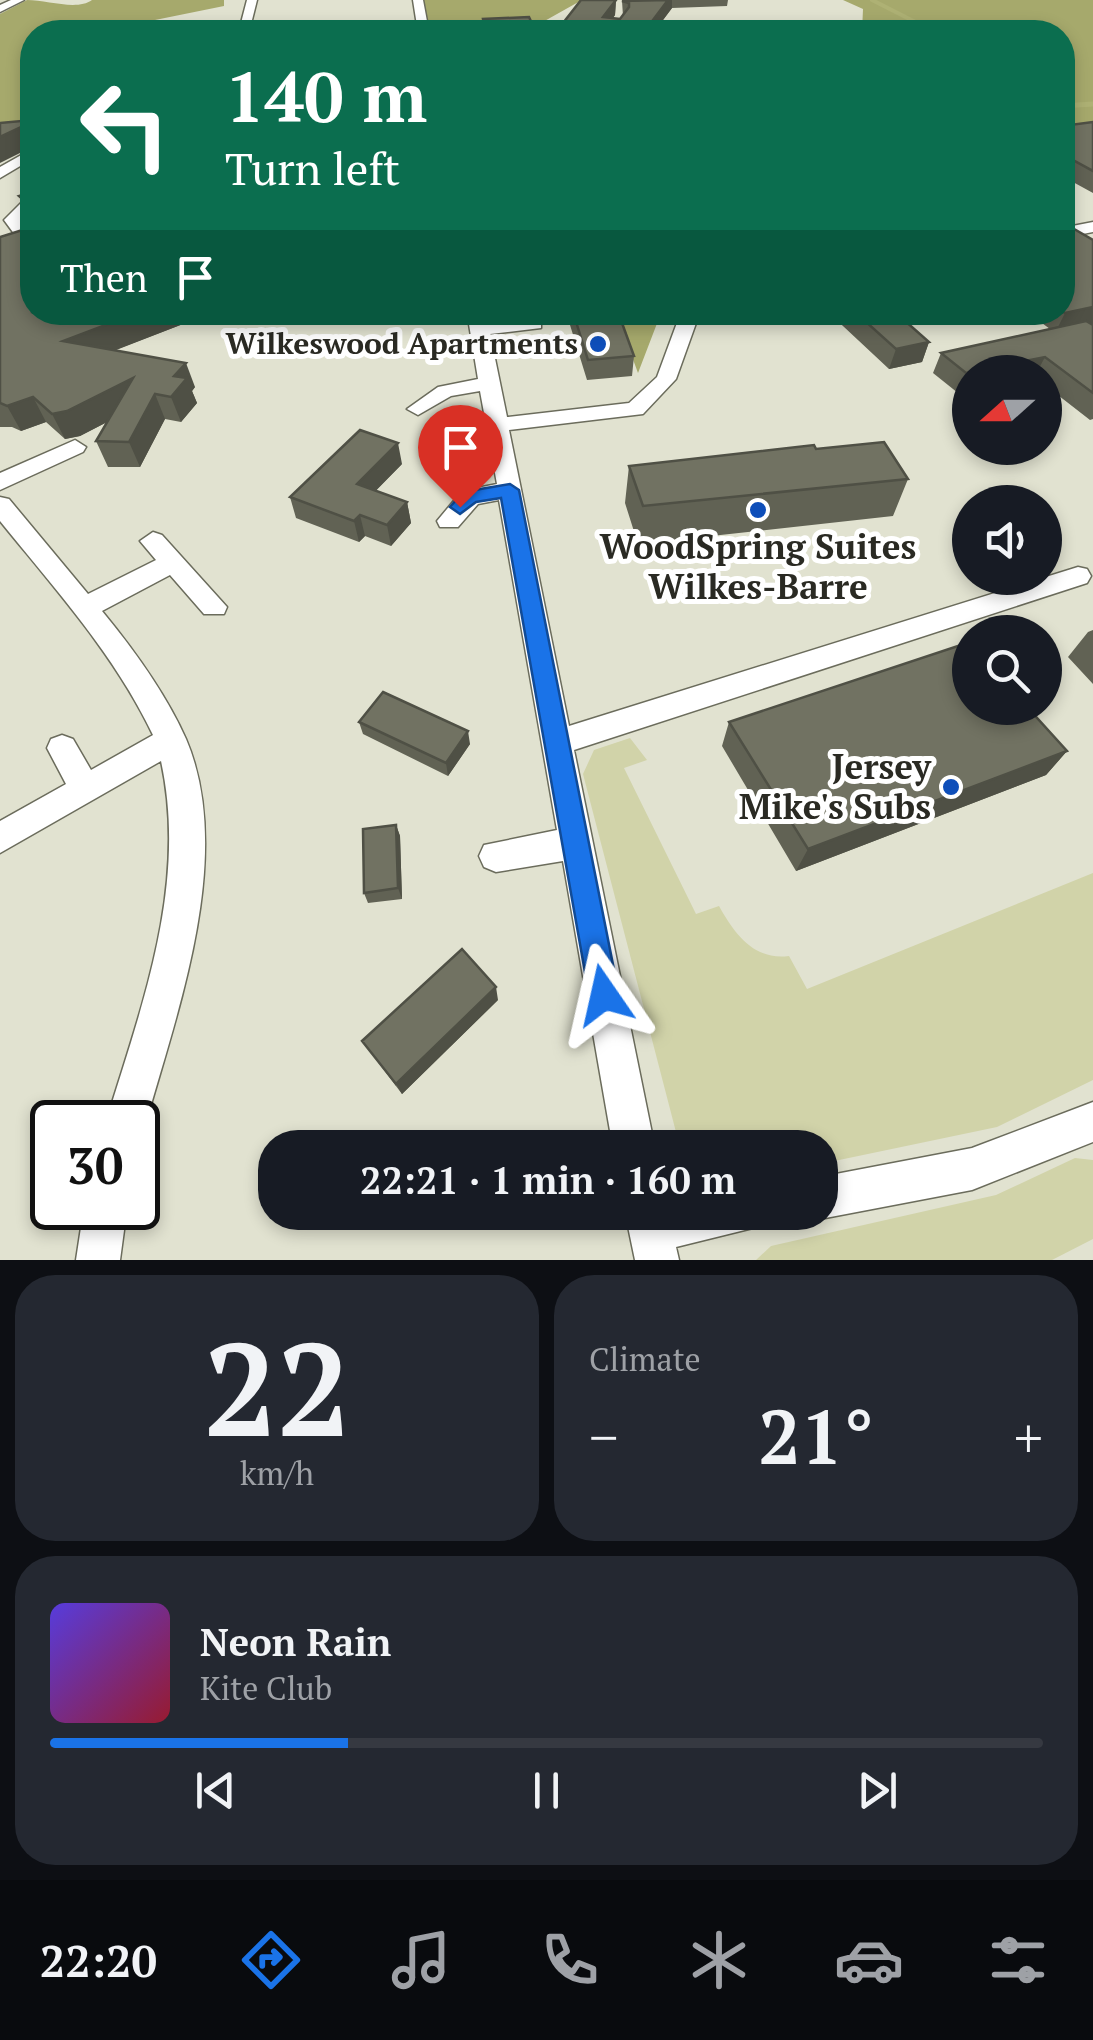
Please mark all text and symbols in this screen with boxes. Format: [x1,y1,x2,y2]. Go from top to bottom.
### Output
text: 140 m [225,49,427,142]
icon: left [60,60,190,190]
text: Turn left [225,138,400,198]
icon: arrive [168,250,223,305]
text: Then [60,253,148,303]
place label: Wilkeswood Apartments [225,323,578,363]
marker: Wilkeswood Apartments [587,333,609,355]
north arrow [952,355,1062,465]
map controls [952,355,1062,725]
pin [418,405,503,508]
icon: arrive [433,420,488,475]
button: sound [952,485,1062,595]
marker: WoodSpring Suites Wilkes-Barre [747,499,769,521]
place label: WoodSpring Suites Wilkes-Barre [600,523,916,609]
button: search [952,615,1062,725]
place label: Jersey Mike's Subs [739,743,932,829]
marker: Jersey Mike's Subs [940,776,962,798]
position arrow [552,943,656,1047]
speed limit sign: 30 [30,1100,160,1230]
text: 22:21 · 1 min · 160 m [360,1155,736,1205]
text: 22 [204,1301,350,1473]
text: Climate [589,1338,701,1380]
text: 21° [758,1386,874,1485]
text: − [589,1400,618,1473]
text: + [1014,1400,1043,1473]
text: km/h [240,1452,314,1494]
text: Neon Rain [200,1617,391,1667]
text: Kite Club [200,1667,332,1709]
icon: previous [188,1763,243,1818]
icon: pause [519,1763,574,1818]
icon: next [850,1763,905,1818]
icon: directions [236,1925,306,1995]
icon: music [386,1925,456,1995]
icon: phone [535,1925,605,1995]
icon: climate [684,1925,754,1995]
icon: car [834,1925,904,1995]
icon: filters [983,1925,1053,1995]
text: 22:20 [40,1930,157,1990]

